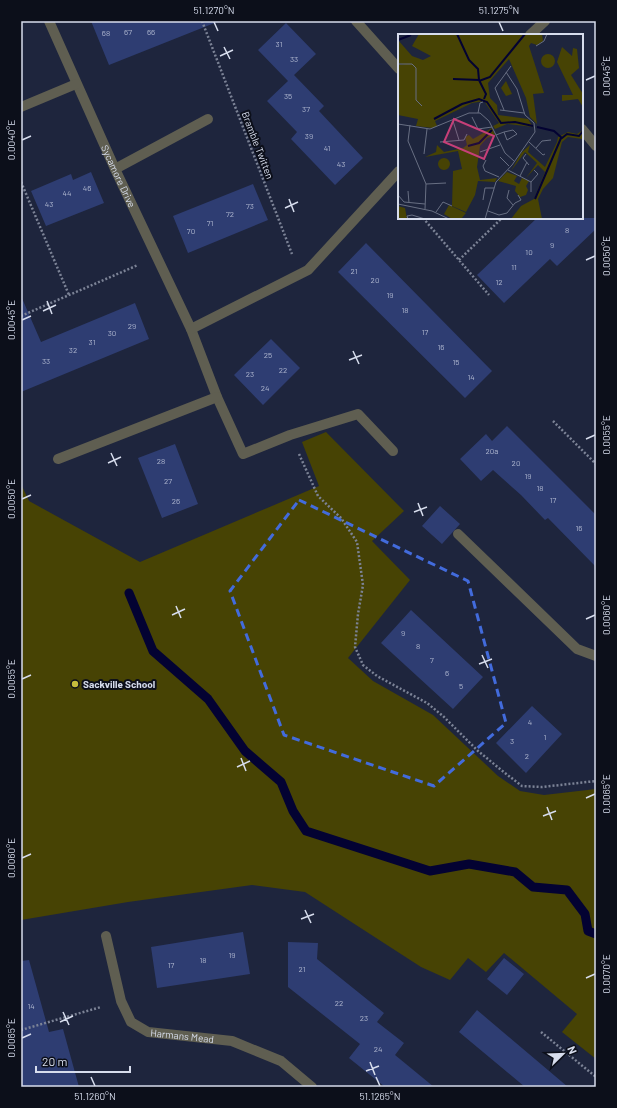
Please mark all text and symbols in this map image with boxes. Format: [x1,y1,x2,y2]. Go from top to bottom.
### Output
text: 51.1270°N [194,4,234,16]
text: 51.1275°N [479,4,519,16]
house number: 67 [124,27,132,37]
house number: 66 [147,27,155,37]
house number: 68 [102,28,110,38]
inset map [398,34,583,219]
house number: 31 [276,39,283,49]
house number: 33 [290,54,298,64]
text: 0.0045°E [600,56,612,96]
house number: 35 [284,91,292,101]
house number: 37 [302,104,310,114]
street label: Bramble Twitten [240,110,276,180]
text: 0.0040°E [5,120,17,160]
house number: 39 [305,131,313,141]
street label: Sycamore Drive [99,143,138,209]
house number: 41 [324,143,330,153]
house number: 43 [337,159,345,169]
house number: 46 [83,183,91,193]
house number: 44 [63,188,71,198]
house number: 43 [45,199,53,209]
house number: 73 [246,201,254,211]
house number: 72 [226,209,234,219]
house number: 71 [207,218,214,228]
house number: 8 [565,225,569,235]
house number: 70 [187,226,195,236]
text: 0.0050°E [600,236,612,276]
house number: 9 [550,240,554,250]
house number: 10 [525,247,533,257]
house number: 11 [511,262,517,272]
house number: 21 [351,266,358,276]
house number: 20 [371,275,379,285]
house number: 12 [495,277,503,287]
house number: 19 [387,290,393,300]
text: 0.0045°E [5,300,17,340]
house number: 18 [402,305,408,315]
house number: 29 [128,321,136,331]
house number: 17 [422,327,429,337]
house number: 30 [108,328,116,338]
house number: 31 [89,337,96,347]
house number: 16 [438,342,444,352]
house number: 32 [69,345,77,355]
house number: 25 [264,350,272,360]
house number: 33 [42,356,50,366]
house number: 15 [453,357,459,367]
house number: 22 [279,365,287,375]
house number: 23 [246,369,254,379]
house number: 14 [467,372,475,382]
house number: 24 [261,383,269,393]
text: 0.0055°E [600,415,612,455]
house number: 20a [486,446,498,456]
house number: 28 [157,456,165,466]
house number: 20 [512,458,520,468]
house number: 19 [525,471,531,481]
house number: 27 [164,476,172,486]
text: 0.0050°E [5,479,17,519]
house number: 18 [537,483,543,493]
house number: 17 [550,495,557,505]
house number: 26 [172,496,180,506]
house number: 16 [576,523,582,533]
text: 0.0060°E [600,595,612,635]
house number: 9 [401,628,405,638]
house number: 8 [416,641,420,651]
house number: 7 [430,655,434,665]
text: 0.0055°E [5,659,17,699]
house number: 6 [445,668,449,678]
place label: Sackville School [83,678,155,690]
marker: Sackville School [70,679,80,689]
house number: 5 [459,681,463,691]
house number: 4 [528,717,532,727]
house number: 1 [544,732,547,742]
house number: 3 [510,736,514,746]
house number: 2 [525,751,529,761]
text: 0.0065°E [600,774,612,814]
text: 0.0060°E [5,838,17,878]
house number: 19 [229,950,235,960]
text: 0.0070°E [600,954,612,994]
house number: 18 [200,955,206,965]
house number: 17 [168,960,175,970]
house number: 21 [299,964,306,974]
house number: 22 [335,998,343,1008]
house number: 14 [27,1001,35,1011]
house number: 23 [360,1013,368,1023]
text: 0.0065°E [5,1018,17,1058]
street label: Harmans Mead [150,1026,215,1045]
north arrow [543,1034,583,1074]
house number: 24 [374,1044,382,1054]
text: N [565,1044,580,1056]
scale bar [36,1048,130,1074]
text: 20 m [42,1054,68,1068]
text: 51.1260°N [74,1090,116,1102]
text: 51.1265°N [360,1090,400,1102]

